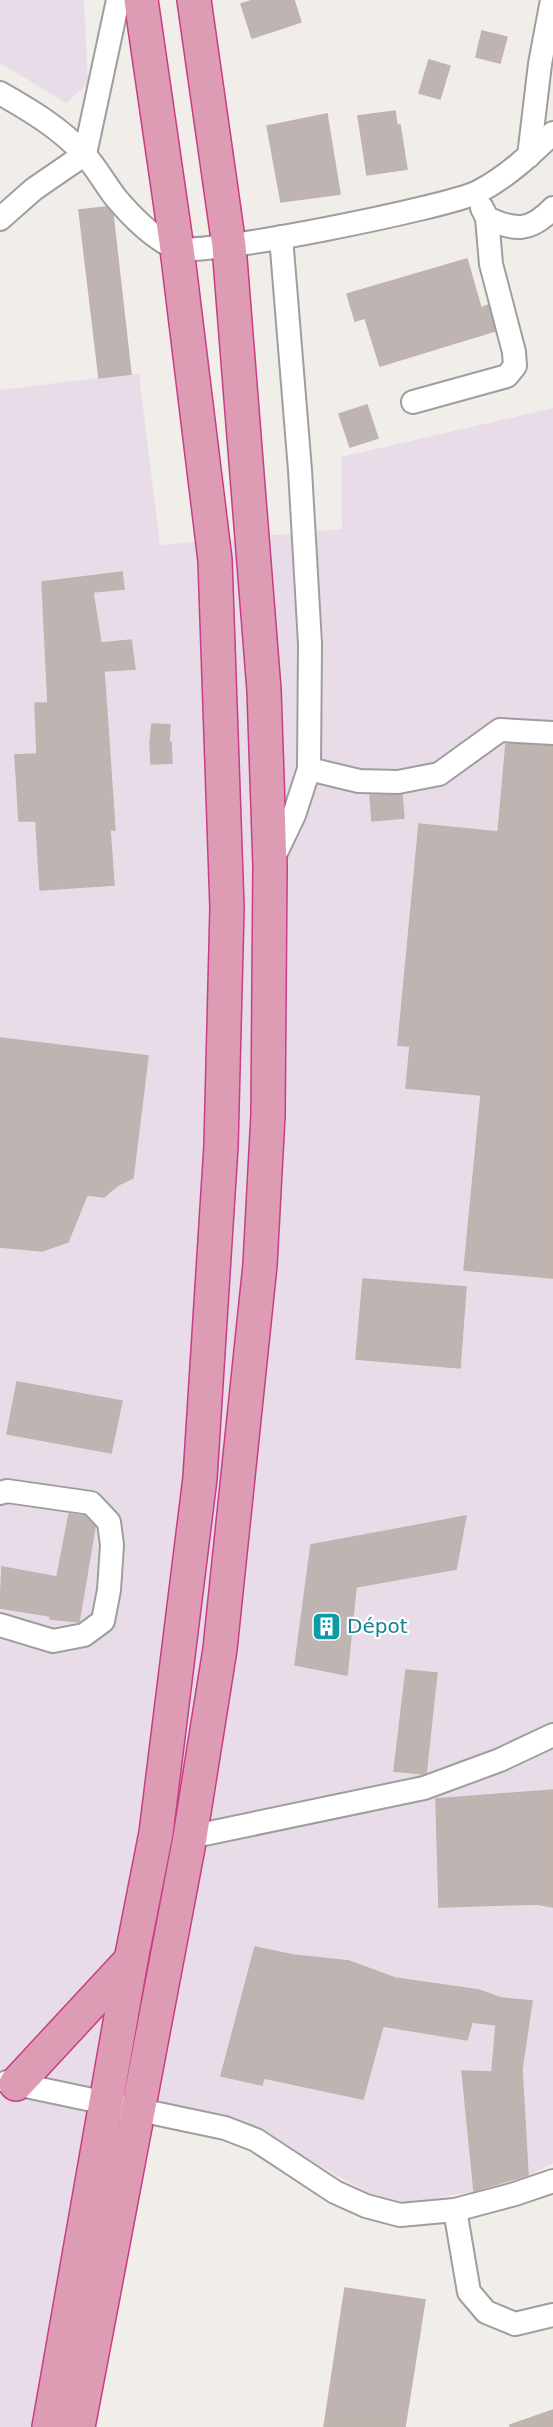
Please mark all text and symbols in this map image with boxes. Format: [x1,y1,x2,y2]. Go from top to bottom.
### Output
building icon: Dépot [310,1610,342,1642]
place label: Dépot [347,1614,408,1638]

